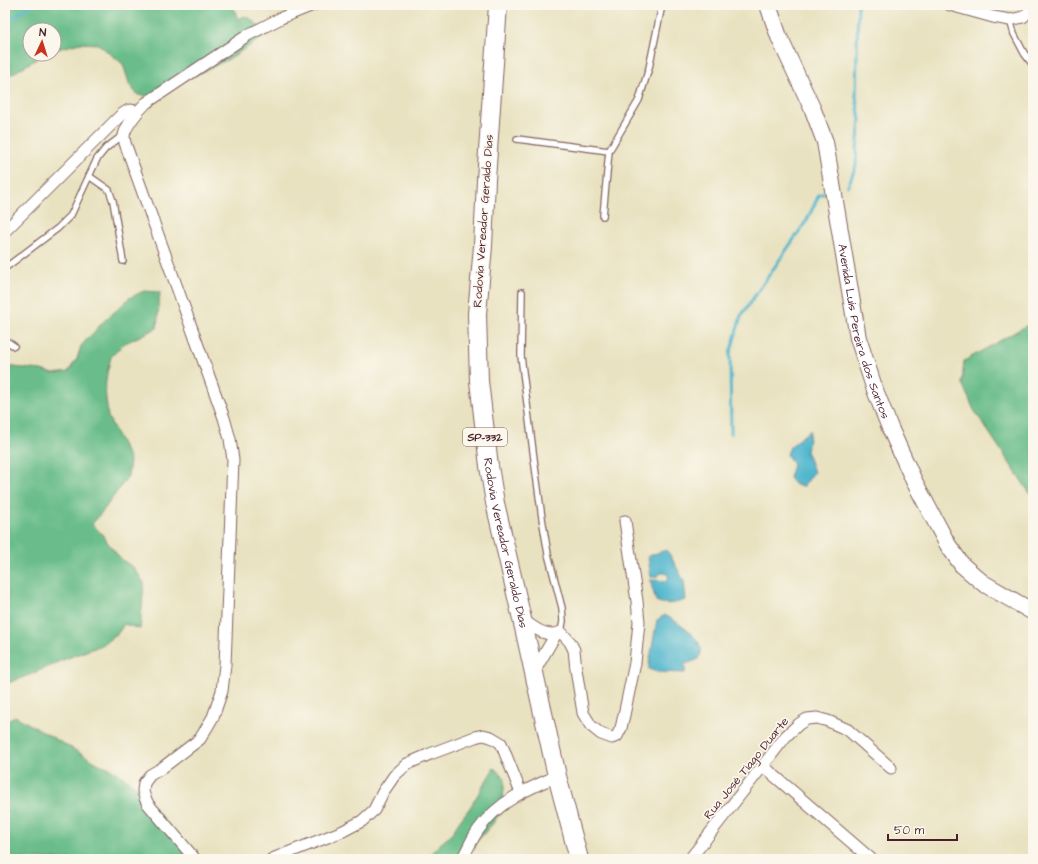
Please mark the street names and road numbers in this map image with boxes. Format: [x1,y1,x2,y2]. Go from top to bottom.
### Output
street label: Rodovia Vereador Geraldo Dias [469,134,498,308]
street label: Avenida Luís Pereira dos Santos [833,243,894,421]
road number: SP-332 [463,428,507,446]
street label: Rodovia Vereador Geraldo Dias [479,457,532,630]
street label: Rua José Tiago Duarte [700,713,794,824]

